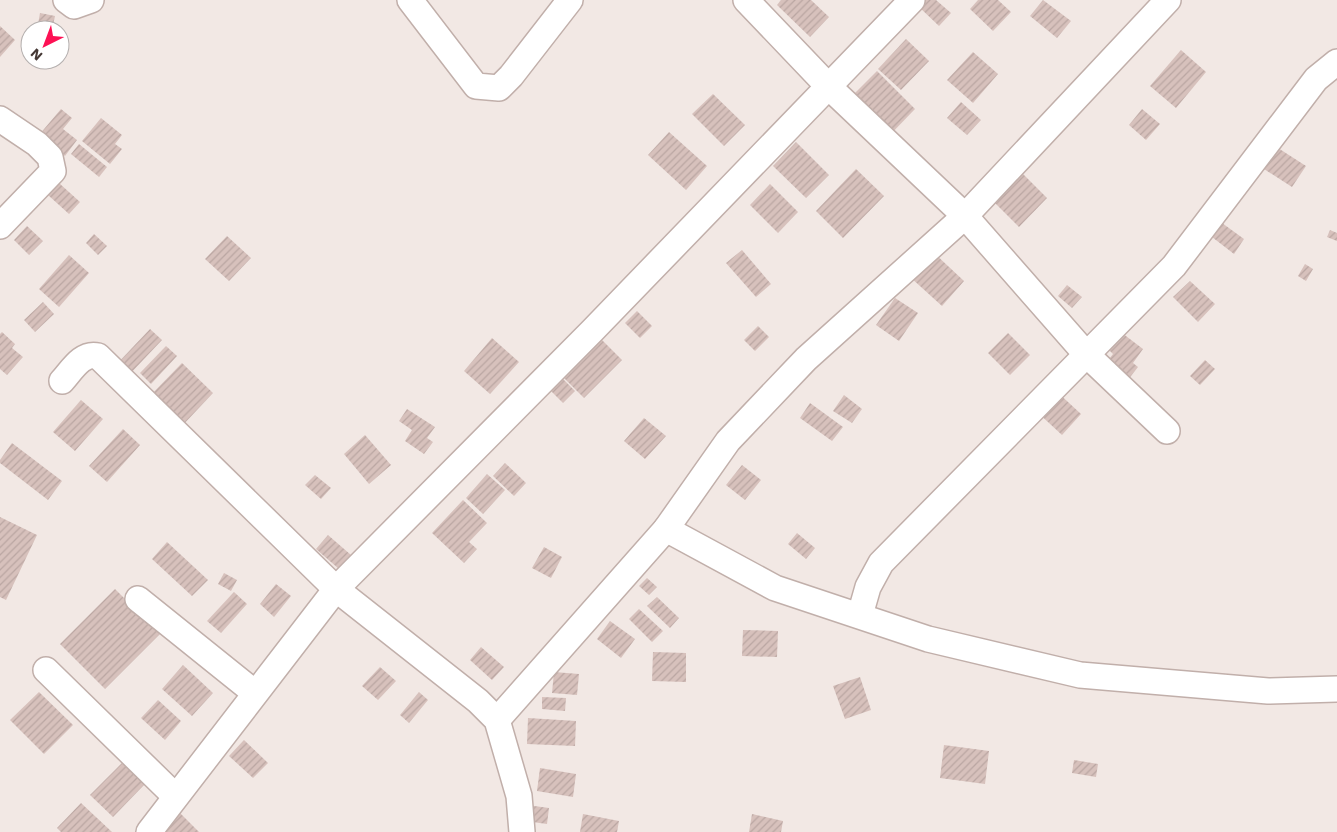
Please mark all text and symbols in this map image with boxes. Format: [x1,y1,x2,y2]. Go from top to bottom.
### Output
north arrow [20,20,70,70]
text: N [27,45,46,64]

